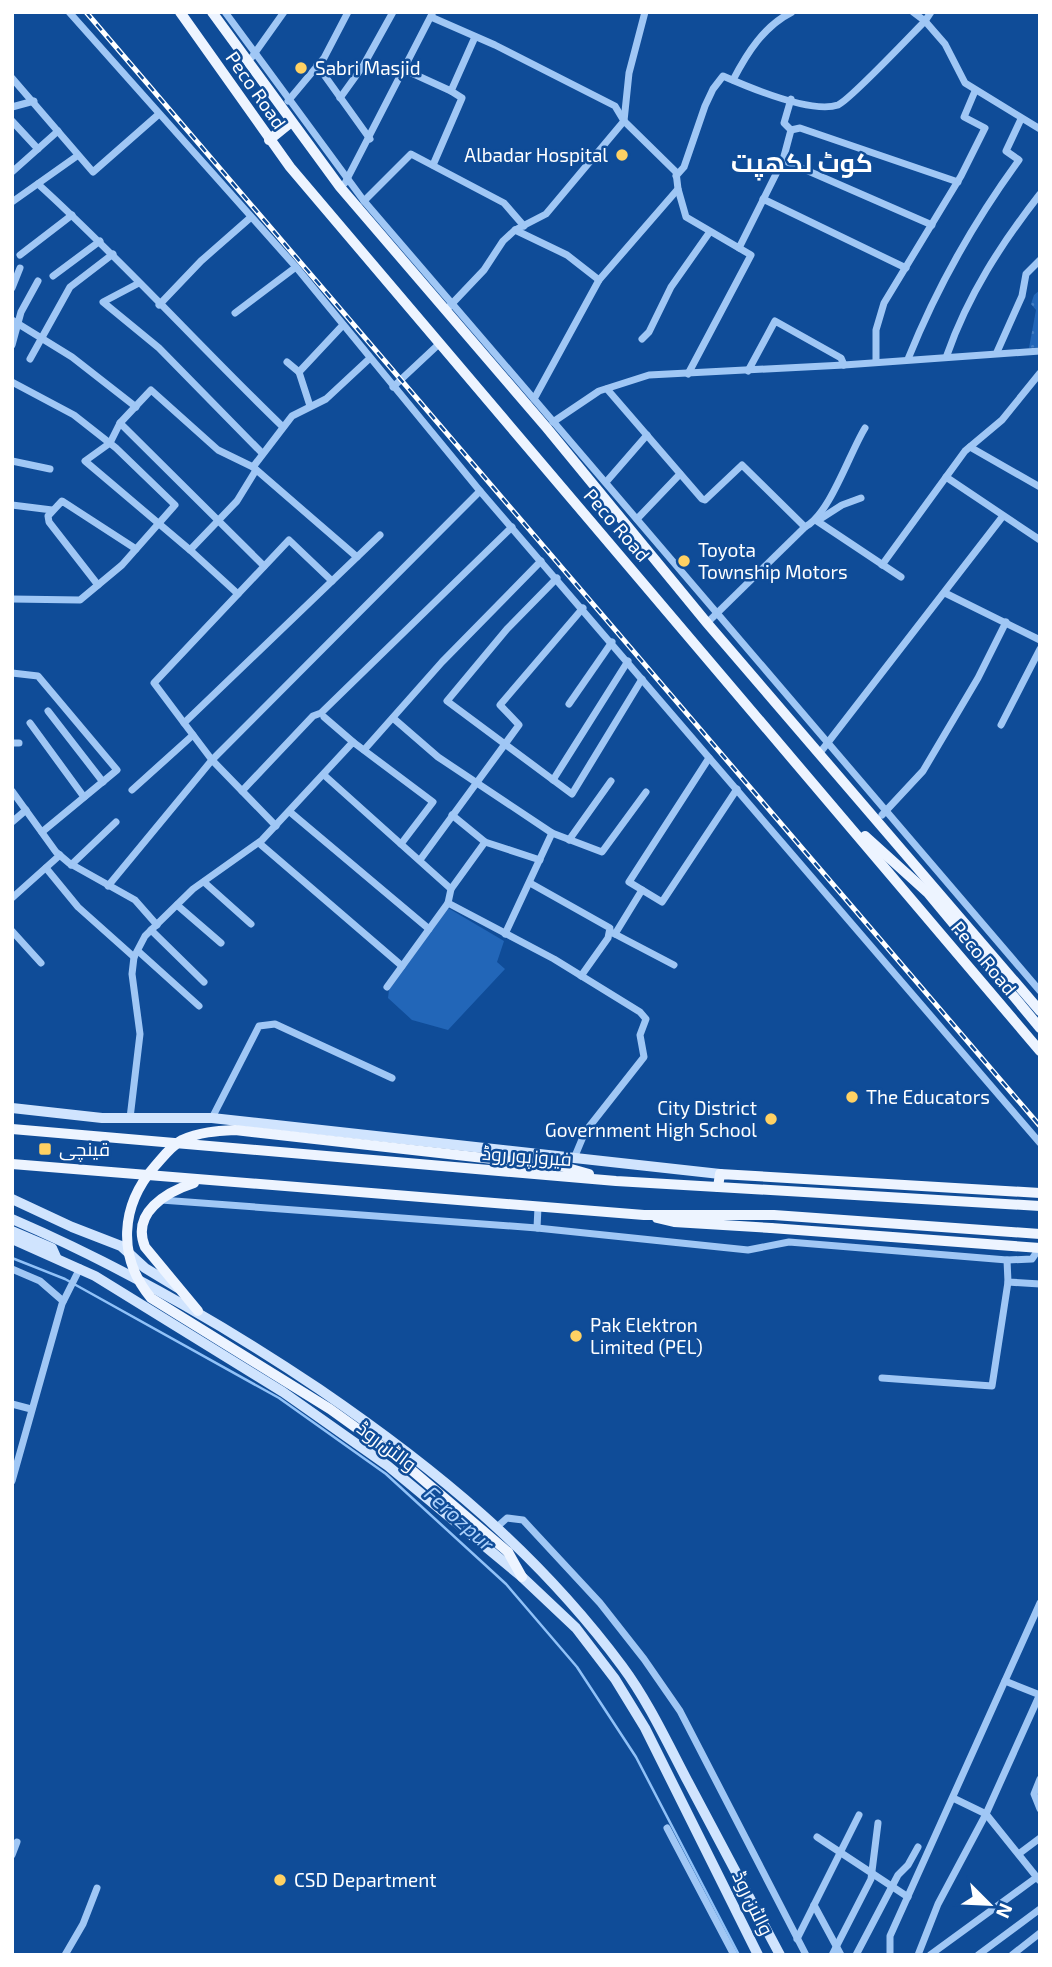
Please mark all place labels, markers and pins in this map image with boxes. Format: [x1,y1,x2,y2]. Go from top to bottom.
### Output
place label: Sabri Masjid [315,56,421,79]
marker: Sabri Masjid [293,60,309,76]
place label: Albadar Hospital [464,143,608,166]
marker: Albadar Hospital [614,147,630,163]
place label: Toyota Township Motors [698,538,848,583]
marker: Toyota Township Motors [676,553,692,569]
place label: The Educators [866,1085,990,1108]
marker: The Educators [844,1089,860,1105]
place label: City District Government High School [545,1096,757,1141]
marker: City District Government High School [763,1111,779,1127]
place label: قینچی [59,1137,110,1162]
marker: قینچی [37,1141,53,1157]
place label: Pak Elektron Limited (PEL) [590,1313,703,1358]
marker: Pak Elektron Limited (PEL) [568,1328,584,1344]
place label: CSD Department [294,1868,437,1891]
marker: CSD Department [272,1872,288,1888]

